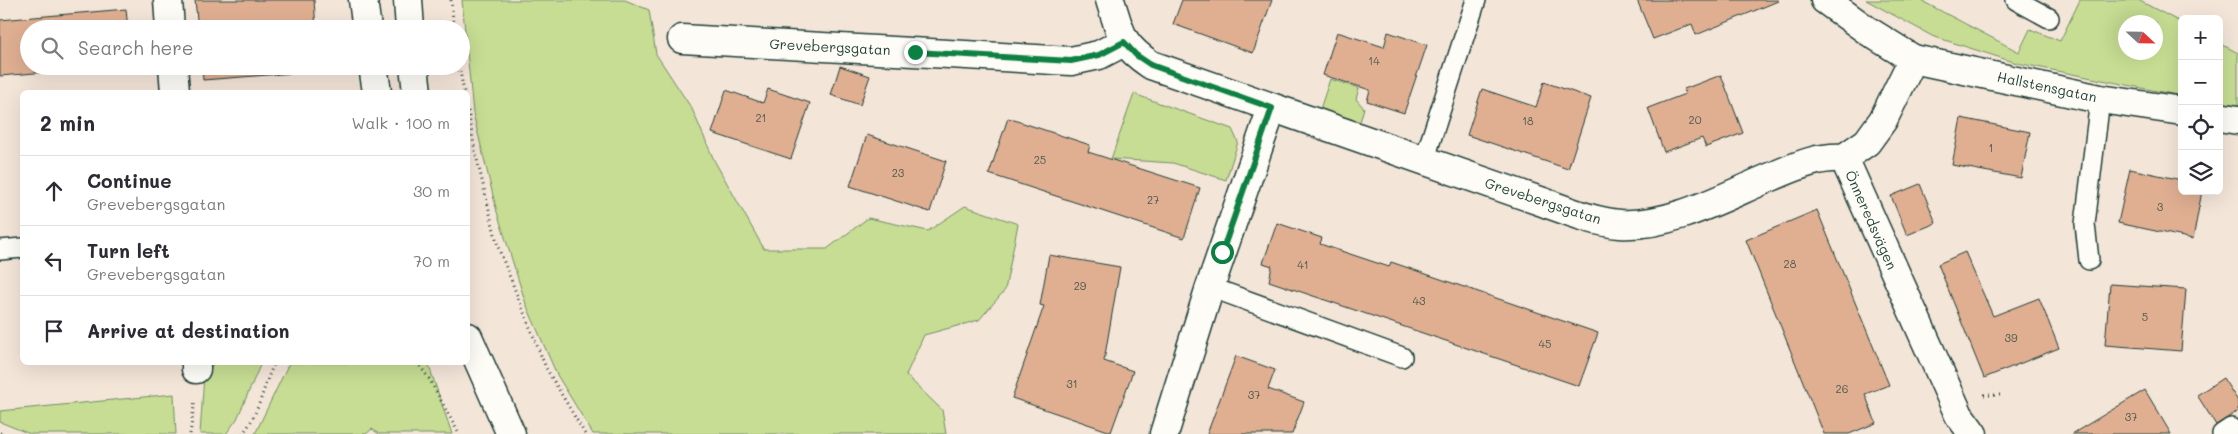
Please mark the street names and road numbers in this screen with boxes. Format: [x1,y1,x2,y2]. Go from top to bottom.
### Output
street label: Grevebergsgatan [769,34,891,59]
street label: Hallstensgatan [1996,67,2099,106]
street label: Önneredsvägen [1841,167,1902,272]
street label: Grevebergsgatan [1483,173,1604,228]

